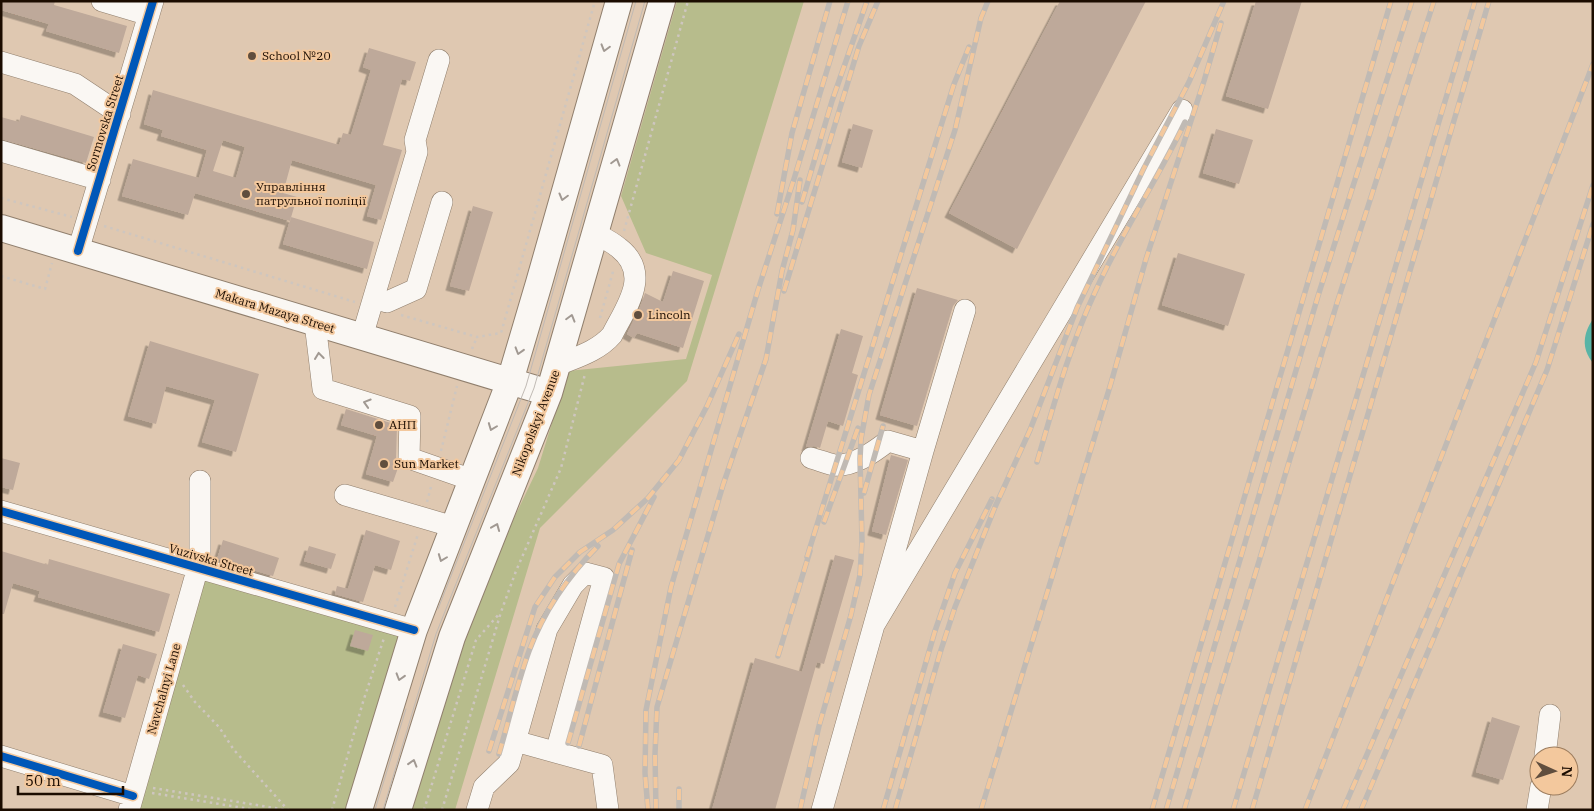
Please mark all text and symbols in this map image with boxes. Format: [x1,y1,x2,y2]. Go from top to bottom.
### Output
one-way arrow [601,44,611,52]
place label: School №20 [262,48,331,63]
marker: School №20 [246,50,258,62]
street label: Sormovska Street [83,73,126,173]
one-way arrow [611,158,621,166]
place label: Управління патрульної поліції [256,179,366,208]
marker: Управління патрульної поліції [240,188,252,200]
one-way arrow [558,192,569,201]
street label: Makara Mazaya Street [214,285,337,336]
place label: Lincoln [648,307,691,322]
marker: Lincoln [632,309,644,321]
one-way arrow [566,314,576,323]
one-way arrow [514,347,524,355]
one-way arrow [314,351,325,359]
street label: Nikopolskyi Avenue [508,368,563,478]
one-way arrow [363,398,371,408]
place label: АНП [389,417,416,432]
marker: АНП [373,419,385,431]
one-way arrow [488,422,498,430]
place label: Sun Market [394,456,459,471]
marker: Sun Market [378,458,390,470]
one-way arrow [489,523,500,532]
street label: Vuzivska Street [167,540,255,579]
one-way arrow [438,553,448,562]
street label: Navchalnyi Lane [143,642,184,736]
one-way arrow [395,672,405,681]
north arrow [1529,746,1579,796]
one-way arrow [407,760,417,768]
scale bar [18,764,122,796]
text: N [1558,766,1576,778]
text: 50 m [25,771,61,790]

